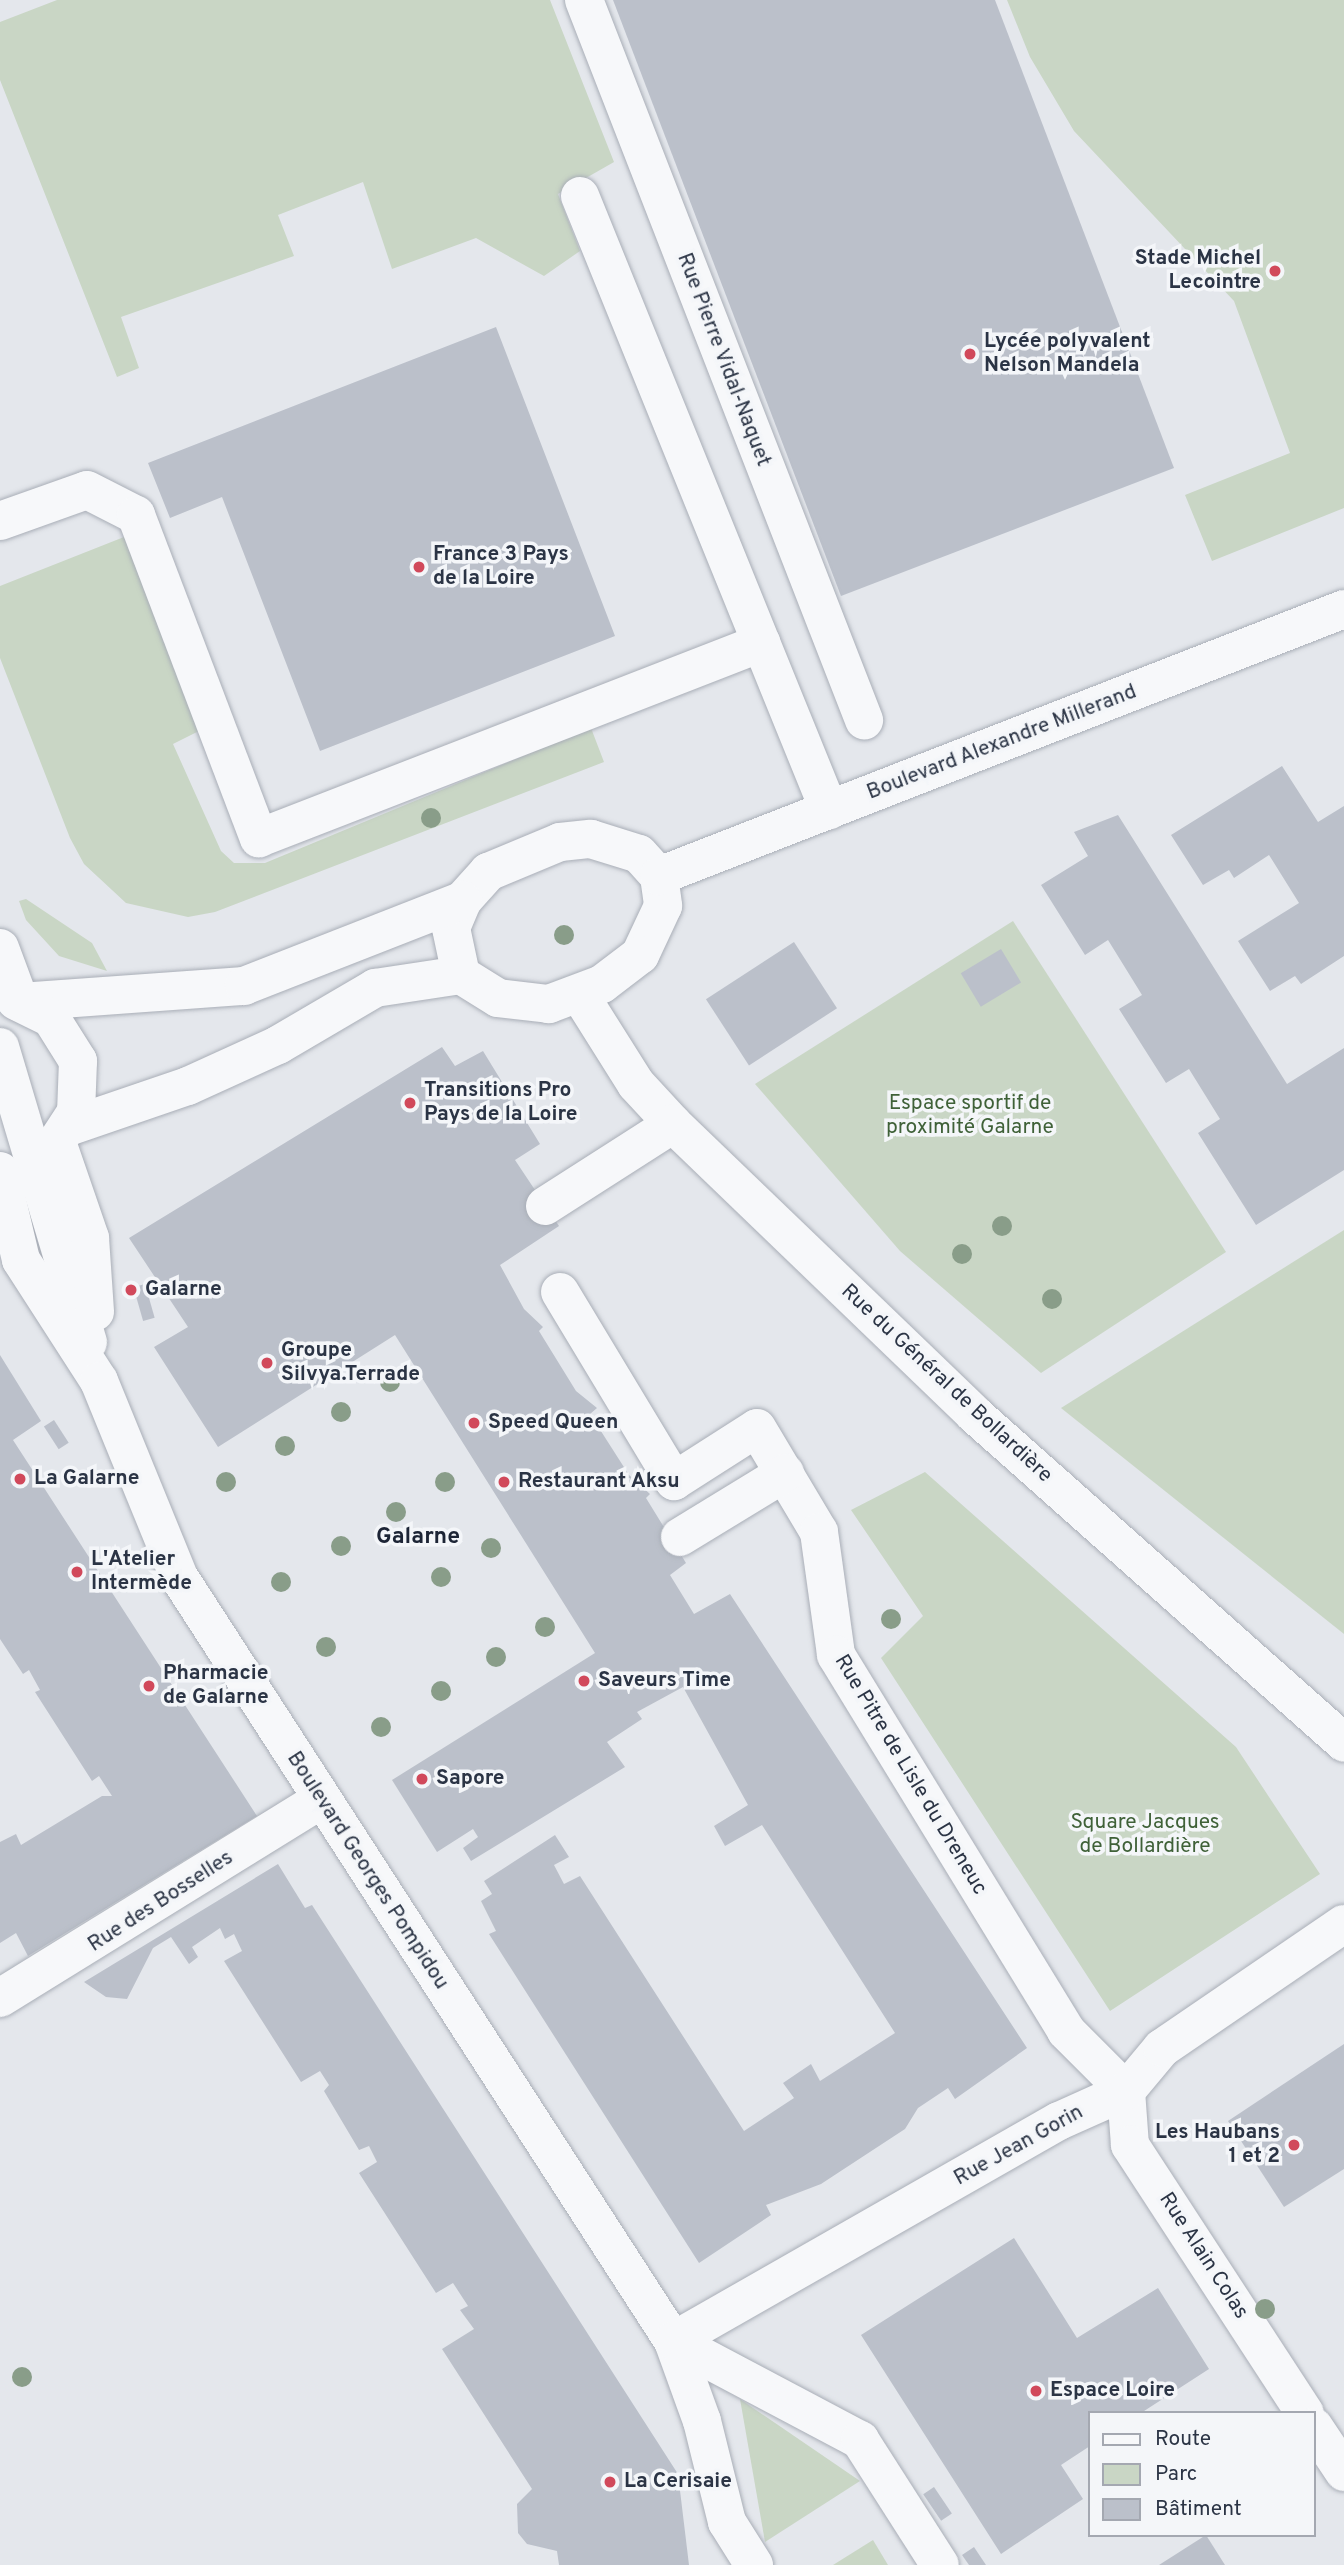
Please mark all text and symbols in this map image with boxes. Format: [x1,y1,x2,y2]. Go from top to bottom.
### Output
place label: Stade Michel Lecointre [1135,246,1261,296]
street label: Rue Pierre Vidal-Naquet [671,249,775,471]
marker: Stade Michel Lecointre [1267,263,1283,279]
place label: Lycée polyvalent Nelson Mandela [984,329,1151,379]
marker: Lycée polyvalent Nelson Mandela [962,346,978,362]
place label: France 3 Pays de la Loire [433,542,569,592]
marker: France 3 Pays de la Loire [411,559,427,575]
street label: Boulevard Alexandre Millerand [863,680,1141,806]
place label: Transitions Pro Pays de la Loire [424,1078,577,1128]
park label: Espace sportif de proximité Galarne [886,1091,1054,1141]
marker: Transitions Pro Pays de la Loire [402,1095,418,1111]
place label: Galarne [145,1277,222,1303]
street label: Rue du Général de Bollardière [835,1279,1057,1489]
marker: Galarne [123,1282,139,1298]
place label: Groupe Silvya.Terrade [281,1338,420,1388]
marker: Groupe Silvya.Terrade [259,1355,275,1371]
place label: Speed Queen [488,1410,618,1436]
marker: Speed Queen [466,1415,482,1431]
place label: La Galarne [34,1466,139,1492]
place label: Restaurant Aksu [518,1469,680,1495]
marker: La Galarne [12,1471,28,1487]
marker: Restaurant Aksu [496,1474,512,1490]
district label: Galarne [376,1524,460,1552]
place label: L'Atelier Intermède [91,1547,192,1597]
marker: L'Atelier Intermède [69,1564,85,1580]
street label: Rue Pitre de Lisle du Dreneuc [828,1650,992,1900]
place label: Pharmacie de Galarne [163,1661,269,1711]
place label: Saveurs Time [598,1668,731,1694]
marker: Saveurs Time [576,1673,592,1689]
marker: Pharmacie de Galarne [141,1678,157,1694]
street label: Boulevard Georges Pompidou [281,1747,453,1995]
place label: Sapore [436,1766,505,1792]
marker: Sapore [414,1771,430,1787]
park label: Square Jacques de Bollardière [1070,1810,1220,1860]
street label: Rue des Bosselles [84,1846,238,1958]
street label: Rue Jean Gorin [950,2100,1088,2192]
place label: Les Haubans 1 et 2 [1155,2120,1280,2170]
marker: Les Haubans 1 et 2 [1286,2137,1302,2153]
street label: Rue Alain Colas [1153,2188,1253,2324]
place label: Espace Loire [1050,2378,1175,2404]
marker: Espace Loire [1028,2383,1044,2399]
legend [1088,2411,1316,2537]
text: Route [1155,2426,1211,2453]
text: Parc [1155,2461,1197,2488]
place label: La Cerisaie [624,2469,732,2495]
marker: La Cerisaie [602,2474,618,2490]
text: Bâtiment [1155,2496,1242,2523]

